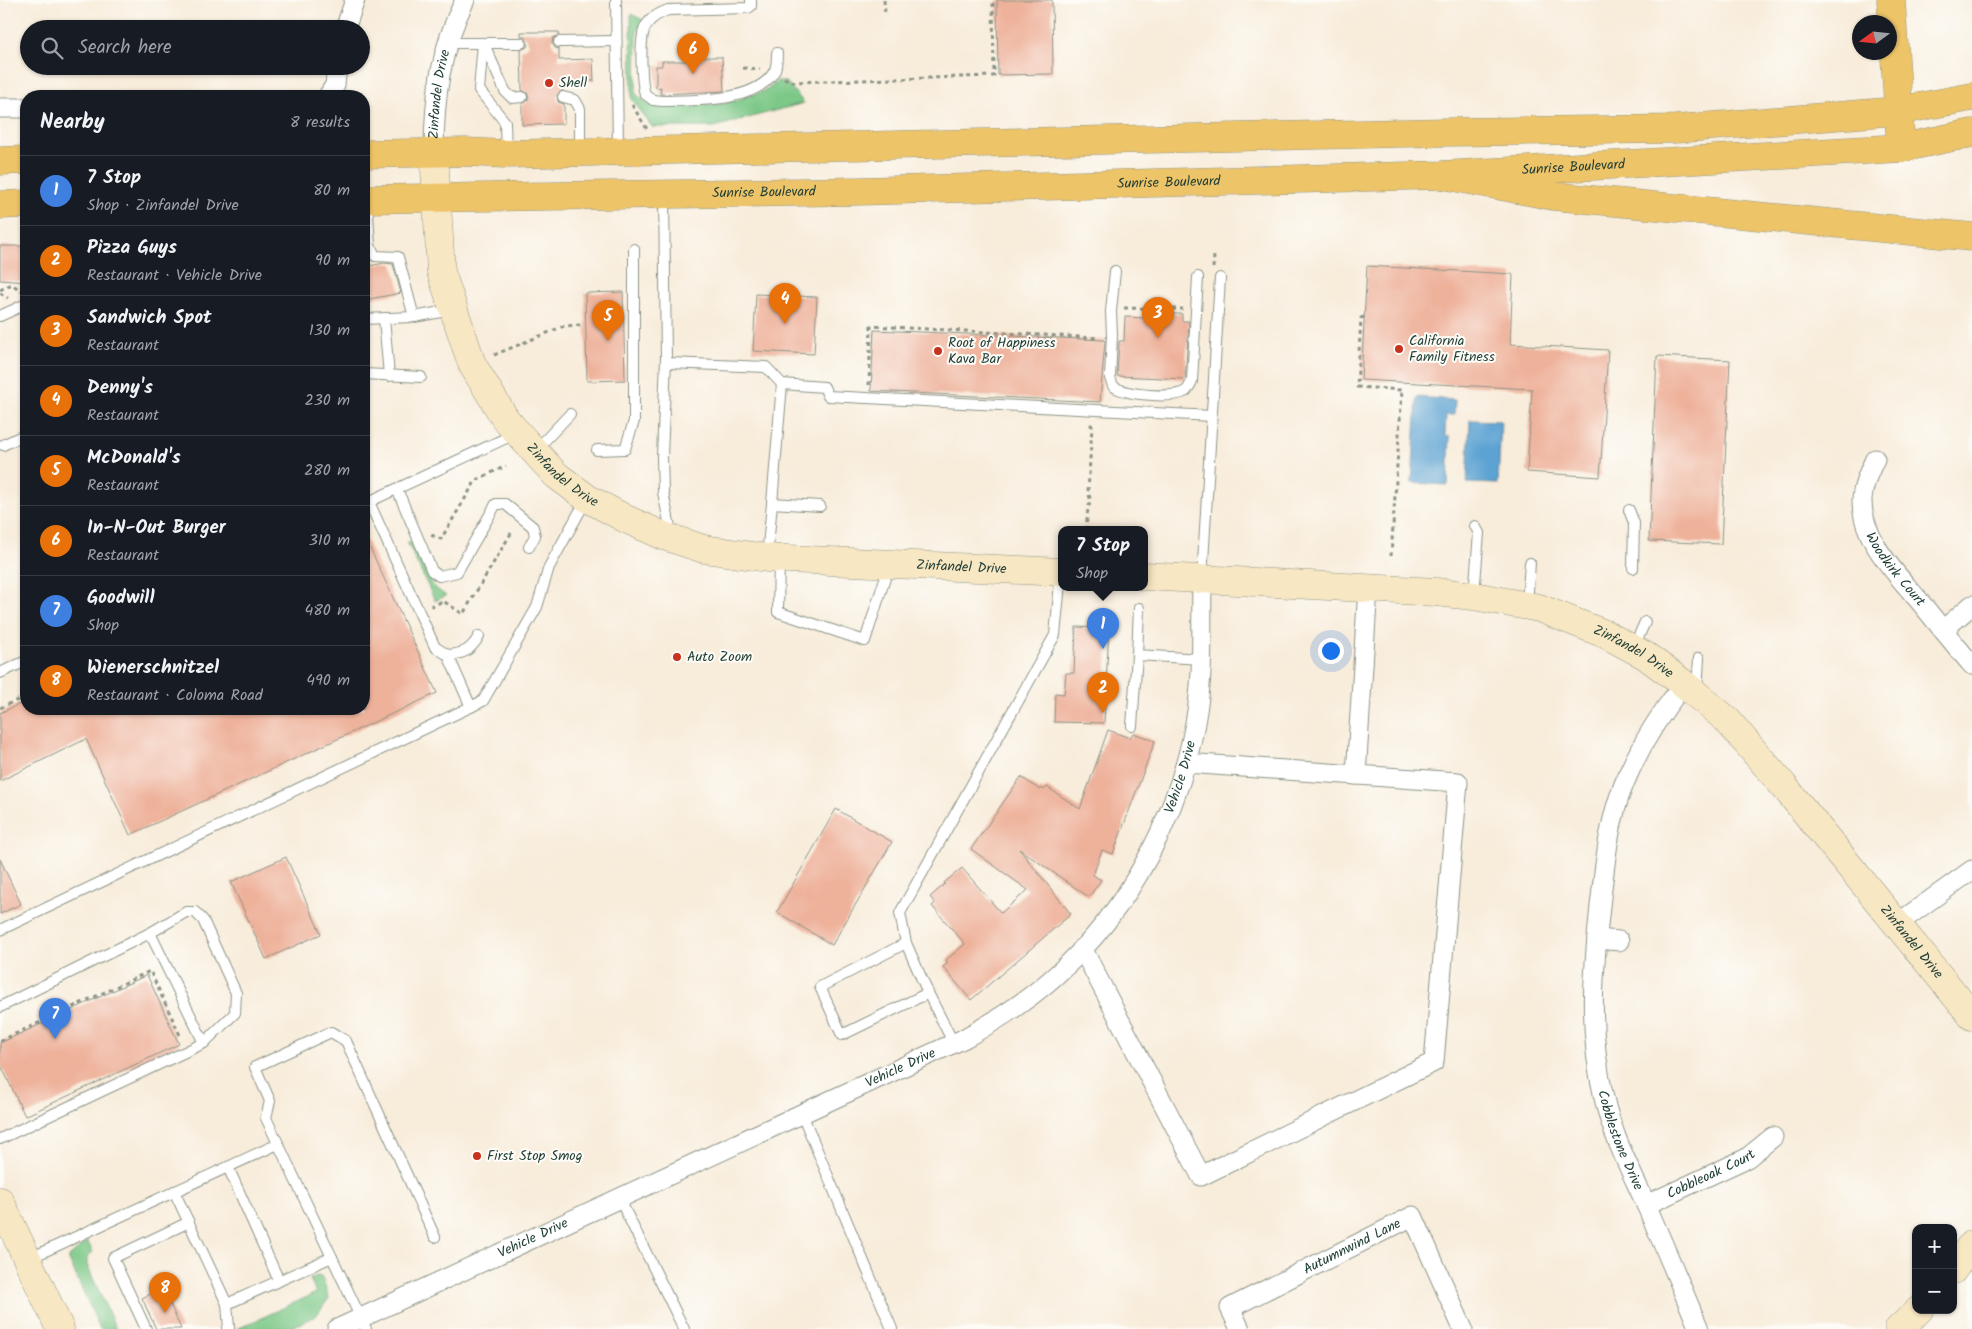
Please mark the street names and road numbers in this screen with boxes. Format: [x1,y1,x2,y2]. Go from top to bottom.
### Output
street label: Zinfandel Drive [423,46,457,140]
street label: Sunrise Boulevard [1521,153,1627,181]
street label: Sunrise Boulevard [1117,170,1222,195]
street label: Sunrise Boulevard [712,181,817,204]
street label: Zinfandel Drive [521,438,603,513]
street label: Woodkirk Court [1859,528,1931,612]
street label: Zinfandel Drive [916,554,1008,580]
street label: Zinfandel Drive [1590,619,1679,684]
street label: Vehicle Drive [1159,738,1202,817]
street label: Zinfandel Drive [1874,900,1949,984]
street label: Vehicle Drive [862,1042,940,1094]
street label: Cobblestone Drive [1592,1088,1649,1195]
street label: Cobbleoak Court [1663,1144,1761,1205]
street label: Vehicle Drive [494,1212,572,1264]
street label: Autumnwind Lane [1299,1212,1405,1280]

